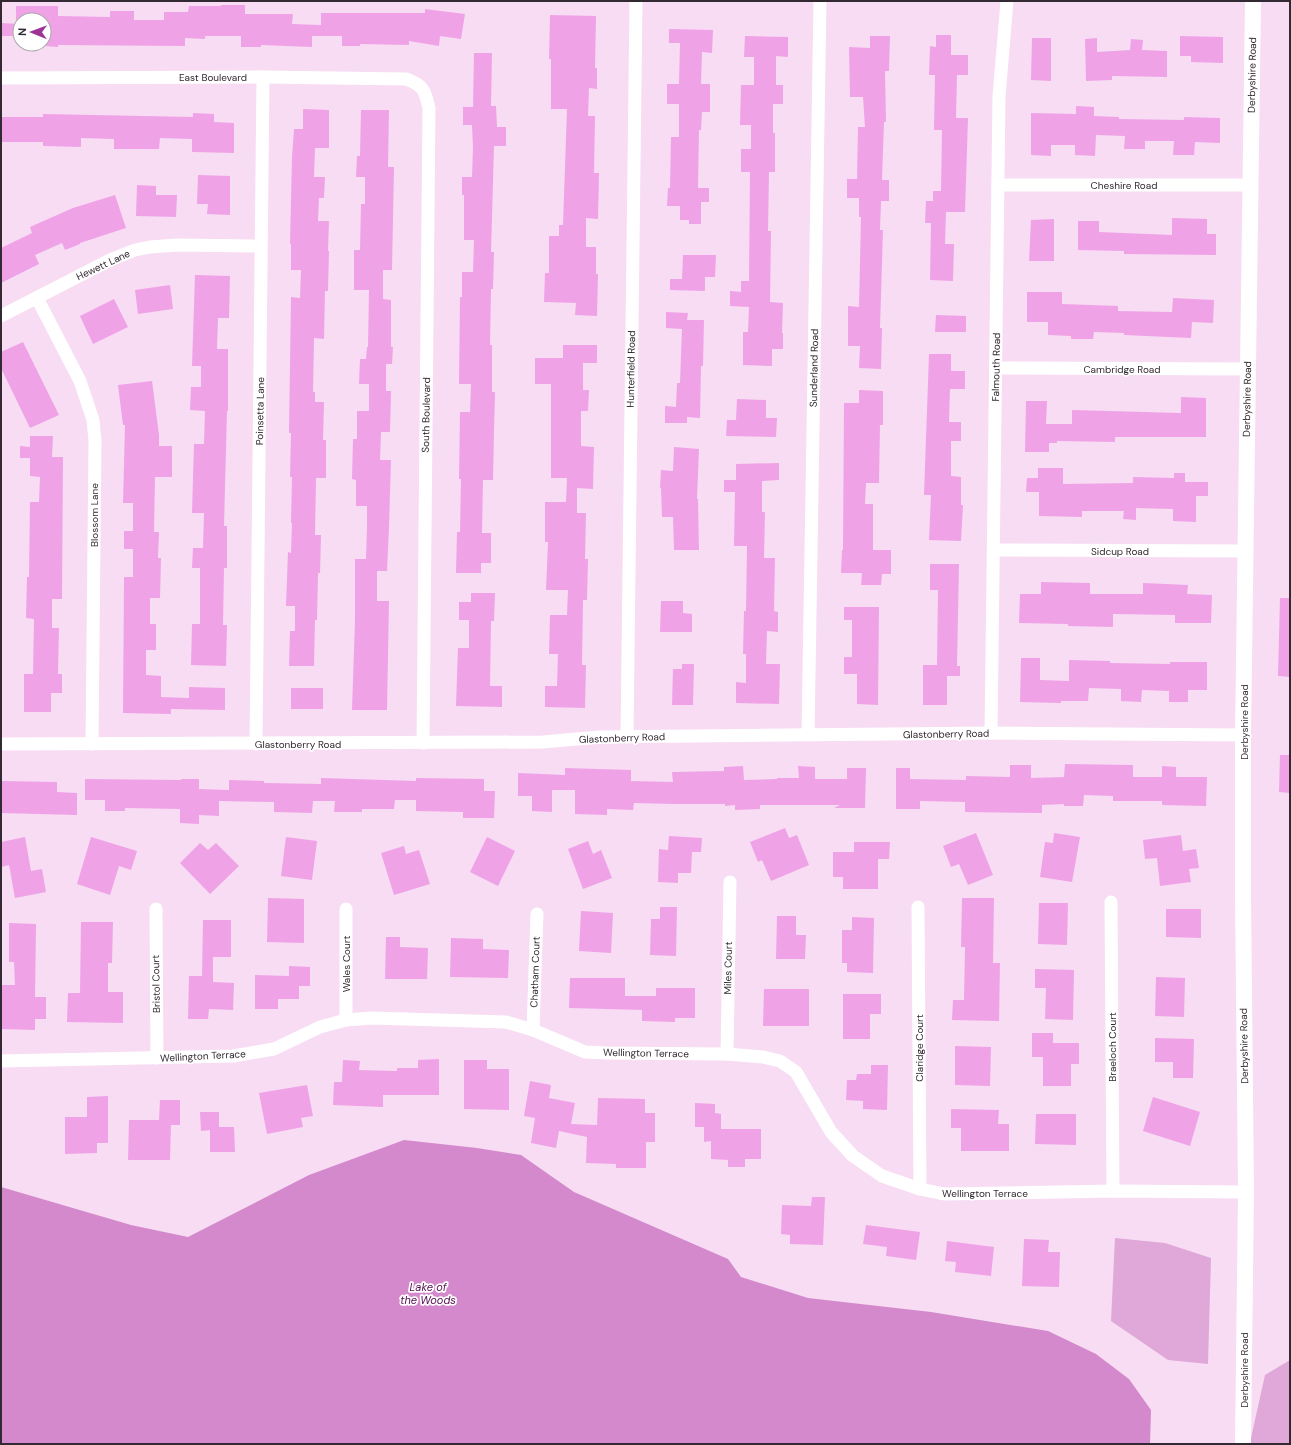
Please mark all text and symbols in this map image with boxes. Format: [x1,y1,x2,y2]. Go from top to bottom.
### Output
north arrow [12,12,52,52]
text: N [15,28,29,36]
street label: Derbyshire Road [1245,37,1259,113]
street label: East Boulevard [179,71,247,84]
street label: Cheshire Road [1091,179,1157,192]
street label: Hewett Lane [74,247,132,283]
street label: Sunderland Road [807,329,821,407]
street label: Hunterfield Road [624,330,638,408]
street label: Falmouth Road [989,332,1003,402]
street label: Derbyshire Road [1240,361,1254,437]
street label: Cambridge Road [1083,363,1161,376]
street label: Poinsetta Lane [253,376,267,445]
street label: South Boulevard [419,377,433,453]
street label: Blossom Lane [88,483,101,547]
street label: Sidcup Road [1091,545,1149,558]
street label: Derbyshire Road [1238,684,1251,760]
street label: Glastonberry Road [903,727,989,741]
street label: Glastonberry Road [579,730,665,746]
street label: Glastonberry Road [255,738,341,751]
street label: Wales Court [340,936,353,992]
street label: Chatham Court [527,936,543,1008]
street label: Miles Court [721,941,735,995]
street label: Bristol Court [149,955,163,1013]
street label: Derbyshire Road [1237,1008,1251,1084]
street label: Braeloch Court [1106,1012,1119,1082]
street label: Claridge Court [913,1014,926,1082]
street label: Wellington Terrace [603,1046,689,1060]
street label: Wellington Terrace [160,1047,246,1065]
street label: Wellington Terrace [942,1187,1028,1200]
water label: Lake of the Woods [400,1280,456,1307]
street label: Derbyshire Road [1238,1332,1251,1408]

